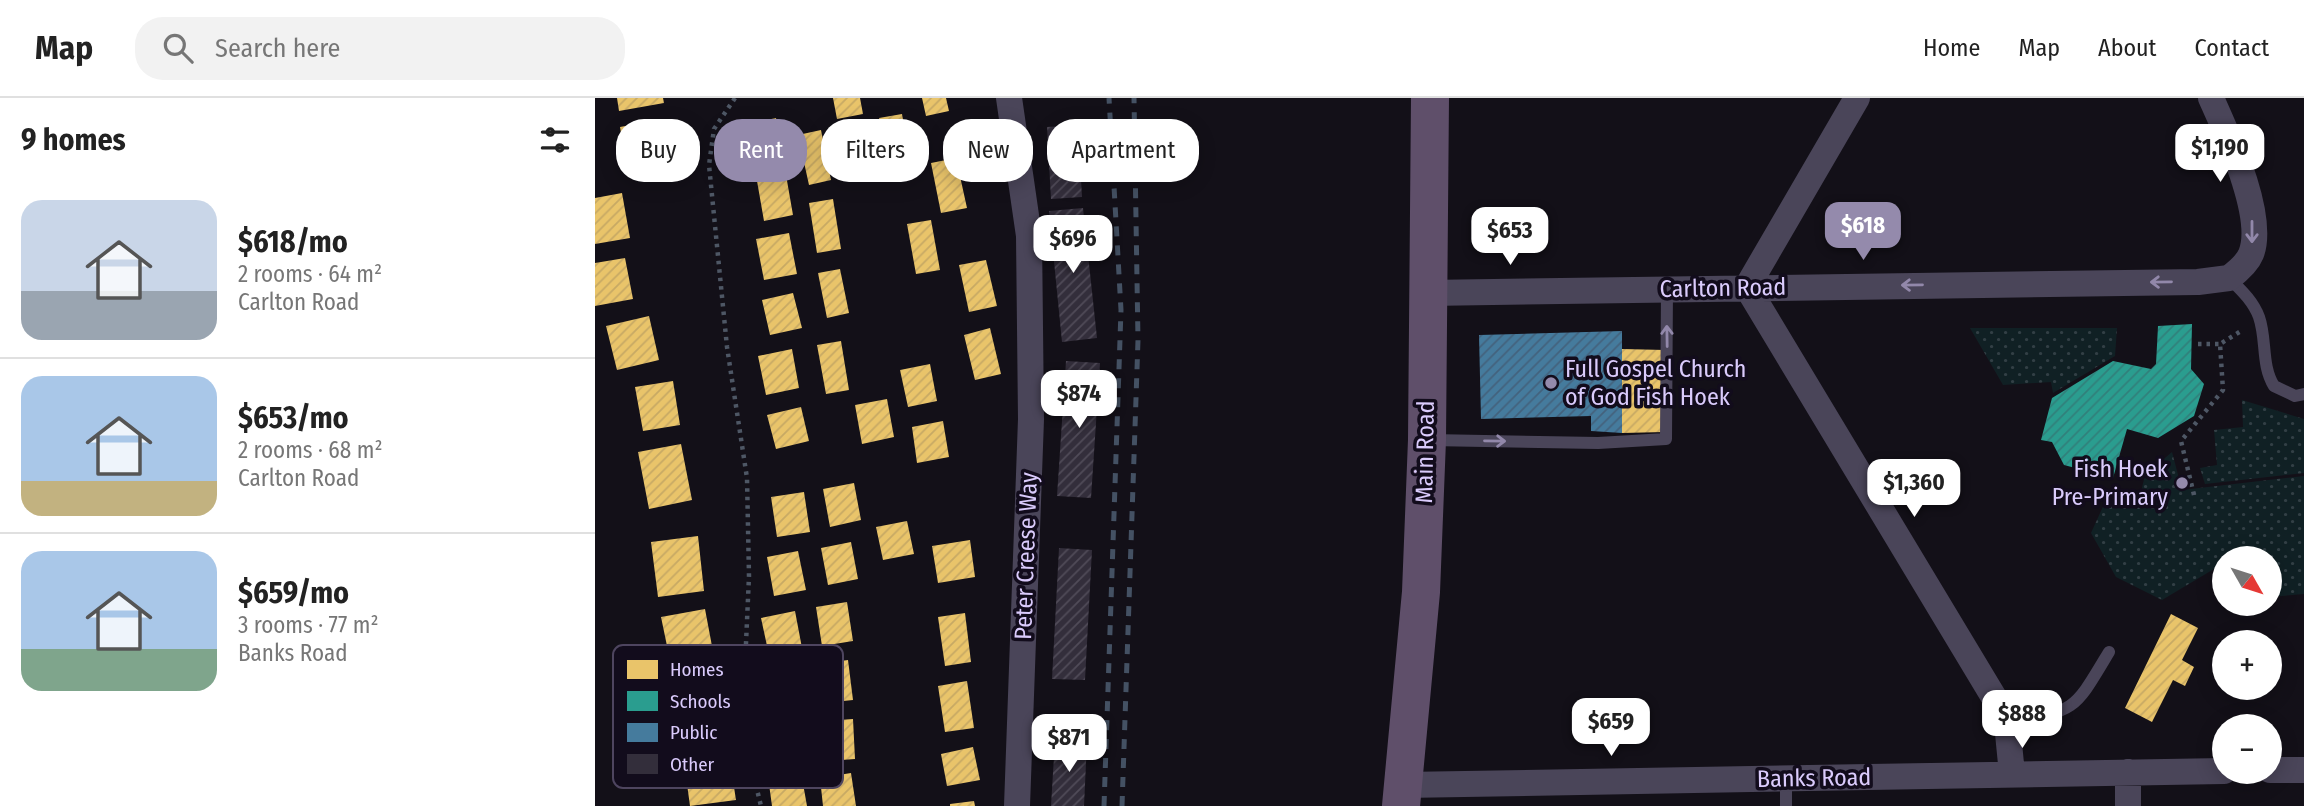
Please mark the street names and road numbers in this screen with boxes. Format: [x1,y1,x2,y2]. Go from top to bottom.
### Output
street label: Carlton Road [1659,273,1787,303]
street label: Main Road [1410,400,1440,504]
street label: Peter Creese Way [1009,472,1043,640]
street label: Banks Road [1757,763,1871,793]

